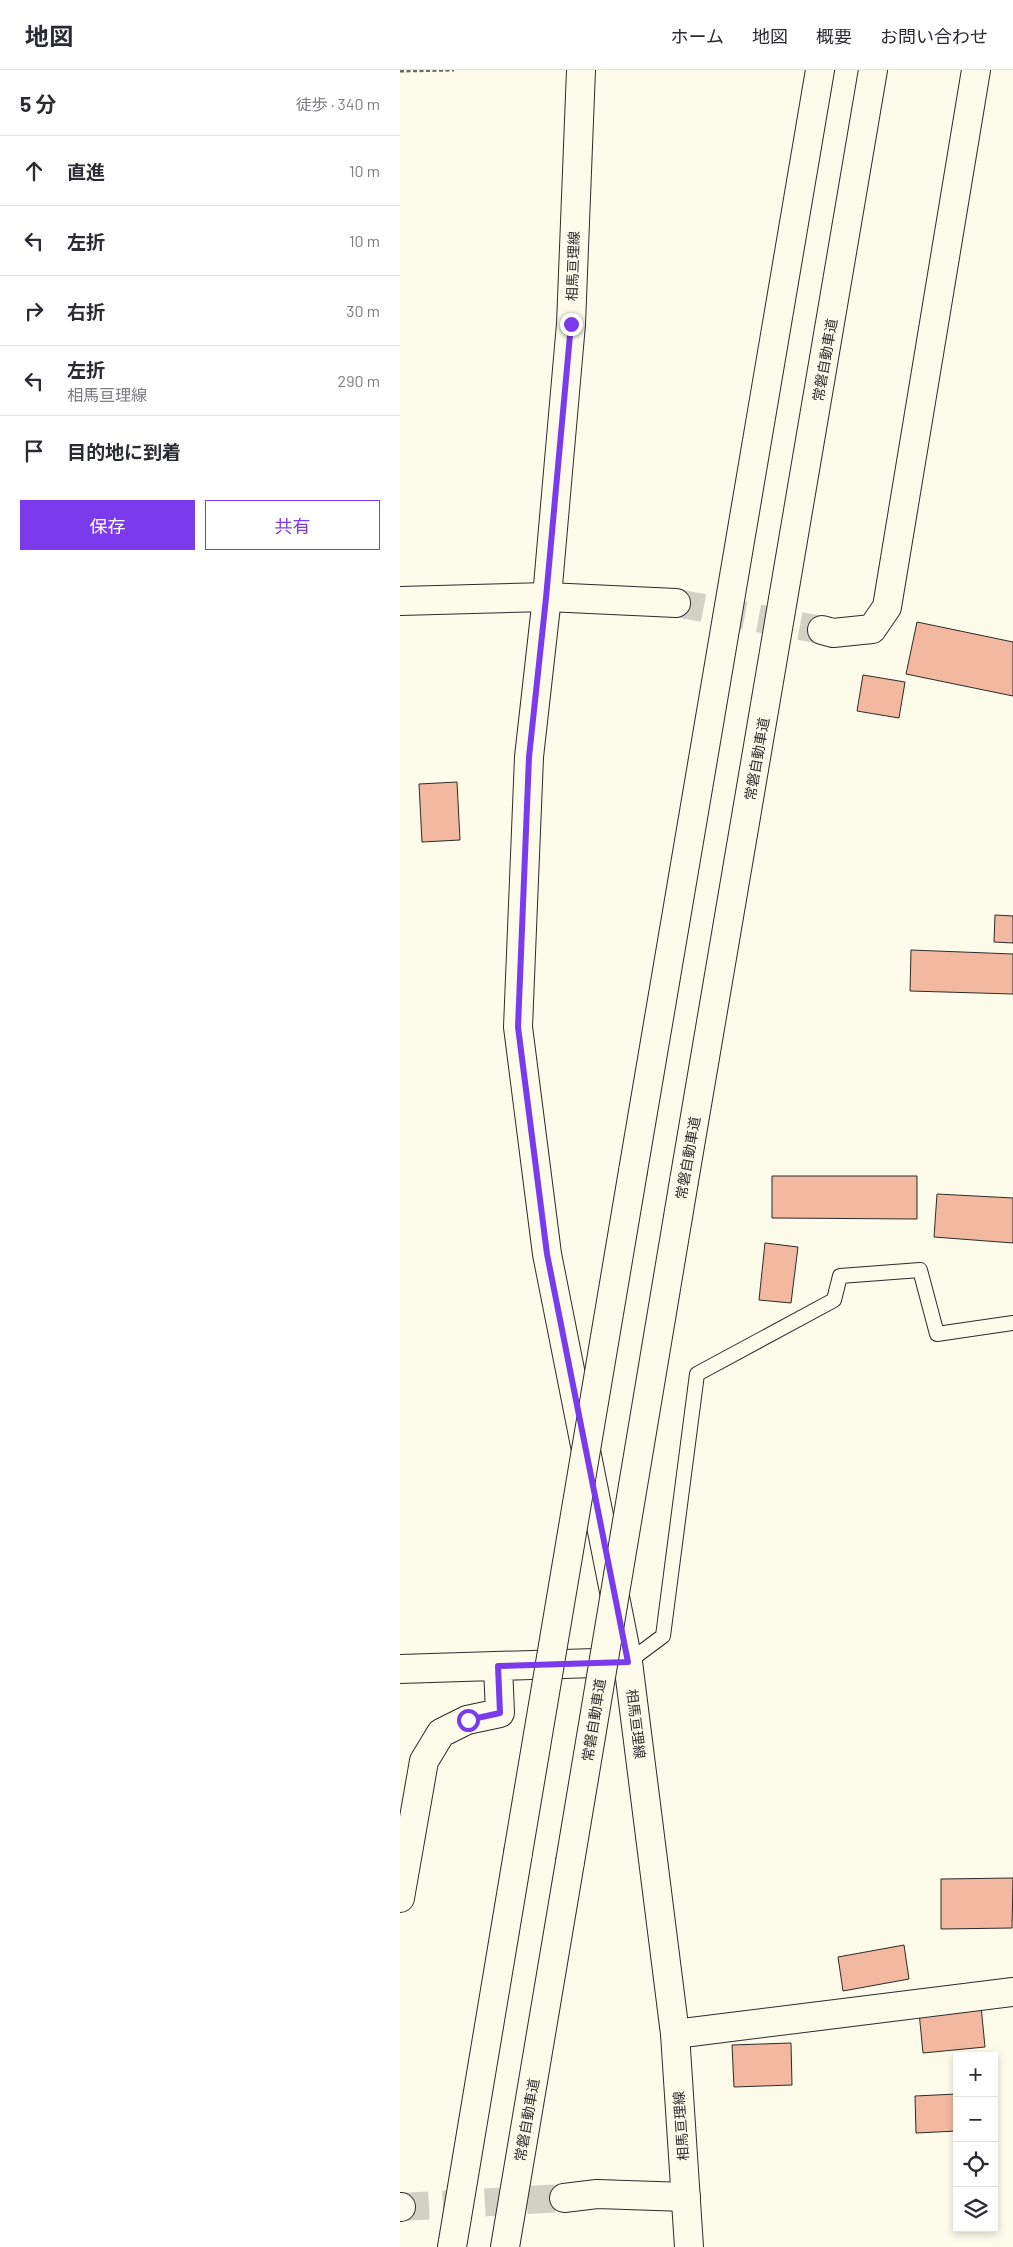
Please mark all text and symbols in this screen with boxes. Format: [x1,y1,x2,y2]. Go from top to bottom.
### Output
text: 地図 [25,21,73,50]
text: ホーム [671,25,724,47]
text: 地図 [752,25,788,47]
text: 概要 [816,25,852,47]
text: お問い合わせ [880,25,988,47]
text: 5 分 [20,91,57,116]
text: 徒歩 · 340 m [296,94,380,113]
icon: ahead [20,157,48,185]
text: 直進 [67,160,105,183]
text: 10 m [349,161,380,180]
icon: left [20,227,48,255]
text: 左折 [67,230,105,253]
text: 10 m [349,231,380,250]
street label: 相馬亘理線 [563,231,582,301]
icon: right [20,297,48,325]
text: 右折 [67,300,105,323]
text: 30 m [346,301,380,320]
route end [560,313,583,336]
street label: 常磐自動車道 [809,317,840,403]
text: 左折 [67,358,105,381]
icon: left [20,367,48,395]
text: 290 m [338,371,380,390]
text: 相馬亘理線 [67,385,147,404]
icon: arrive [20,437,48,465]
text: 目的地に到着 [67,440,181,463]
button: 保存 [20,500,195,550]
button: 共有 [205,500,380,550]
street label: 常磐自動車道 [741,716,772,802]
street label: 常磐自動車道 [672,1115,703,1201]
street label: 常磐自動車道 [579,1677,608,1763]
street label: 相馬亘理線 [624,1688,649,1760]
route start [457,1709,480,1732]
map controls [953,2052,998,2232]
button: + [953,2052,998,2097]
street label: 常磐自動車道 [511,2077,542,2163]
street label: 相馬亘理線 [670,2091,691,2162]
button: − [953,2097,998,2142]
button: locate [953,2142,998,2187]
button: layers [953,2187,998,2232]

